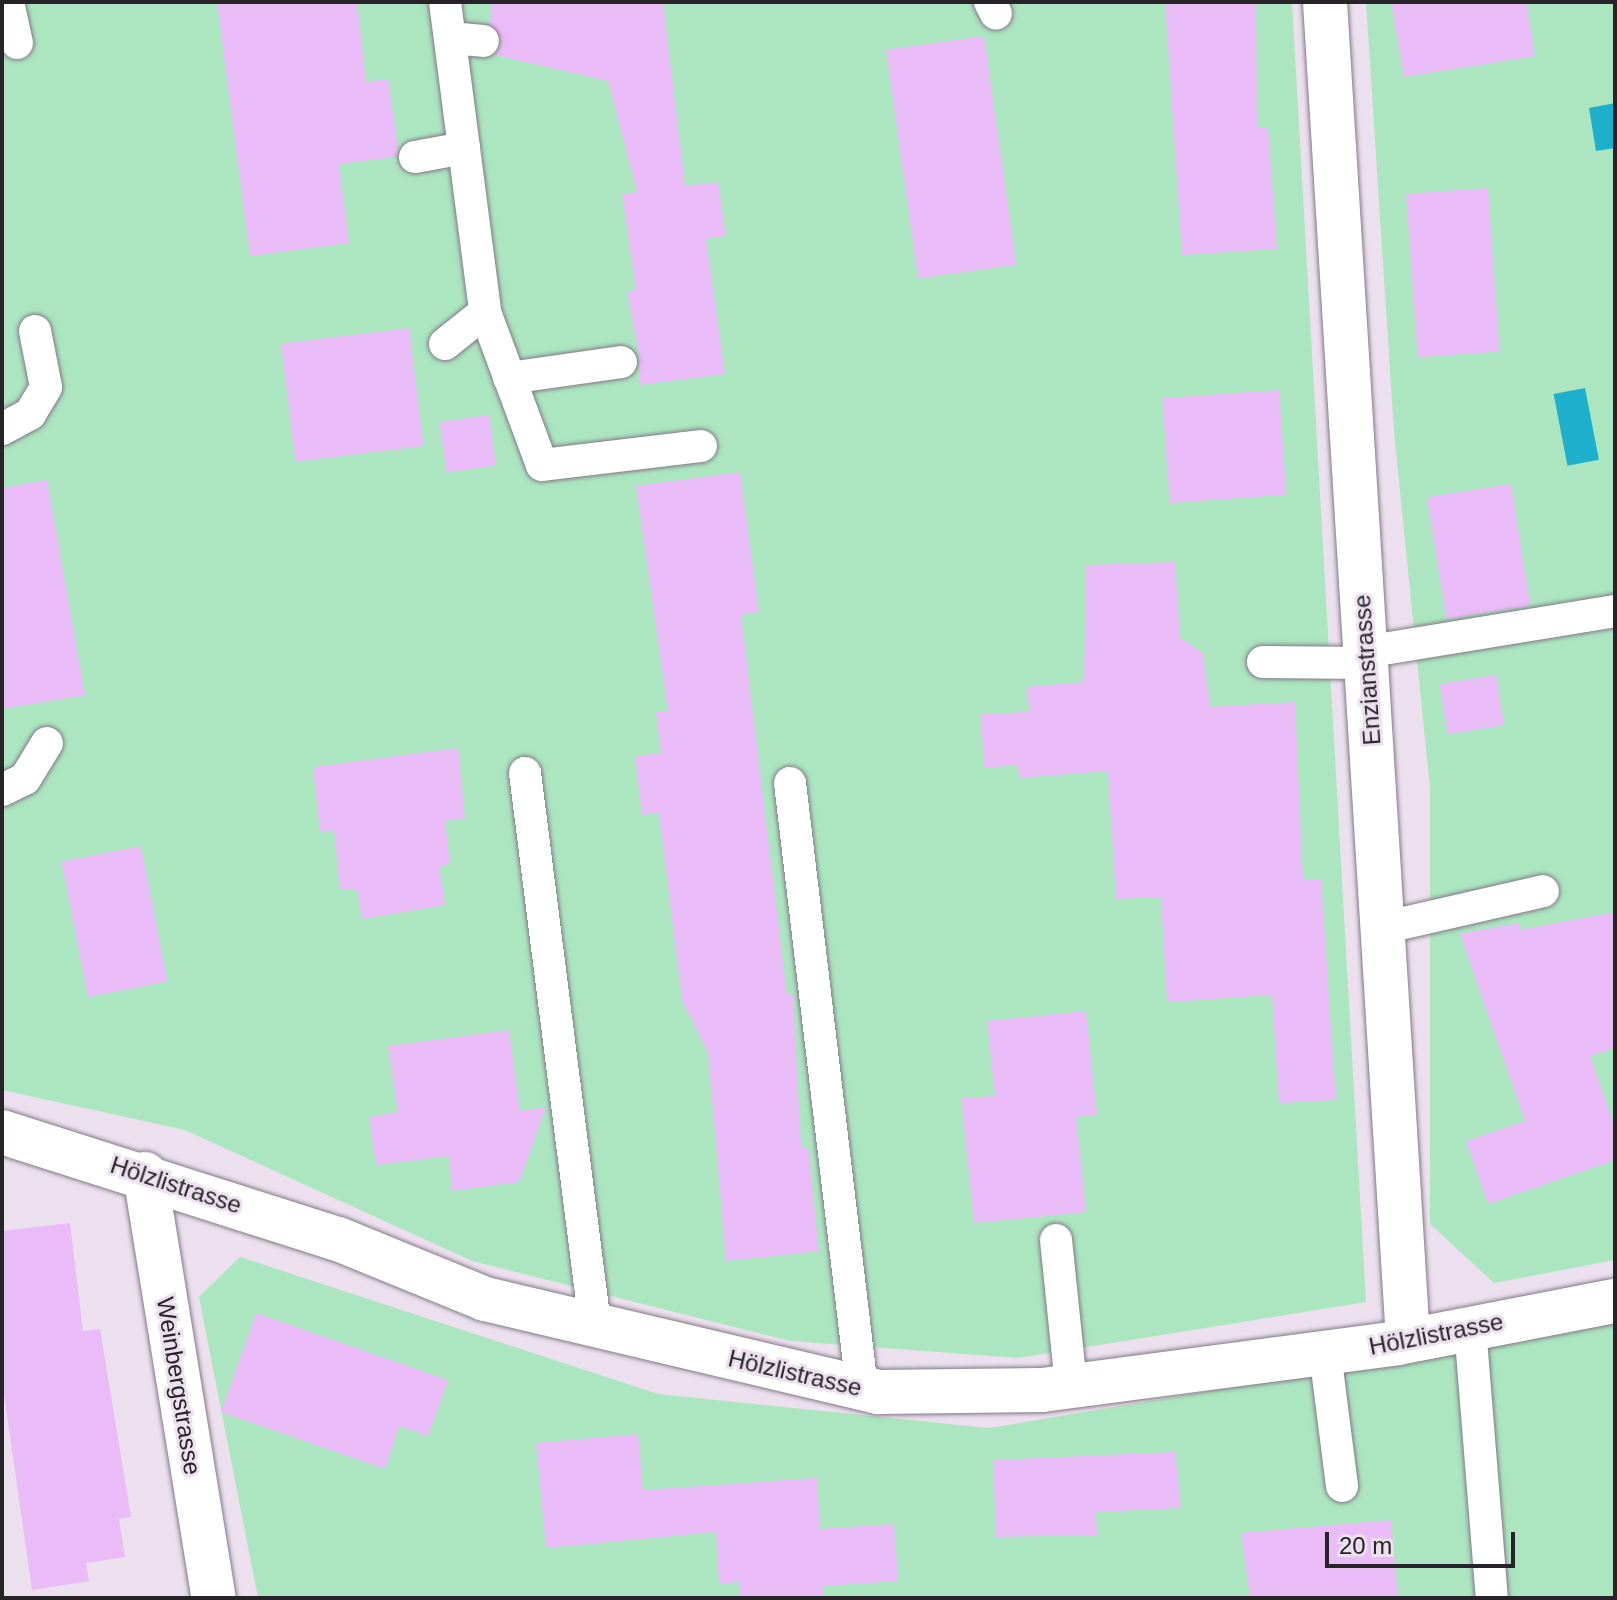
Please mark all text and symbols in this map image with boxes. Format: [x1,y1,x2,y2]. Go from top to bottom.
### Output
street label: Enzianstrasse [1347,594,1387,746]
street label: Hölzlistrasse [107,1150,245,1220]
street label: Weinbergstrasse [151,1295,207,1477]
street label: Hölzlistrasse [1366,1307,1506,1361]
street label: Hölzlistrasse [725,1344,865,1402]
scale bar [1329,1516,1519,1566]
text: 20 m [1339,1532,1392,1559]

